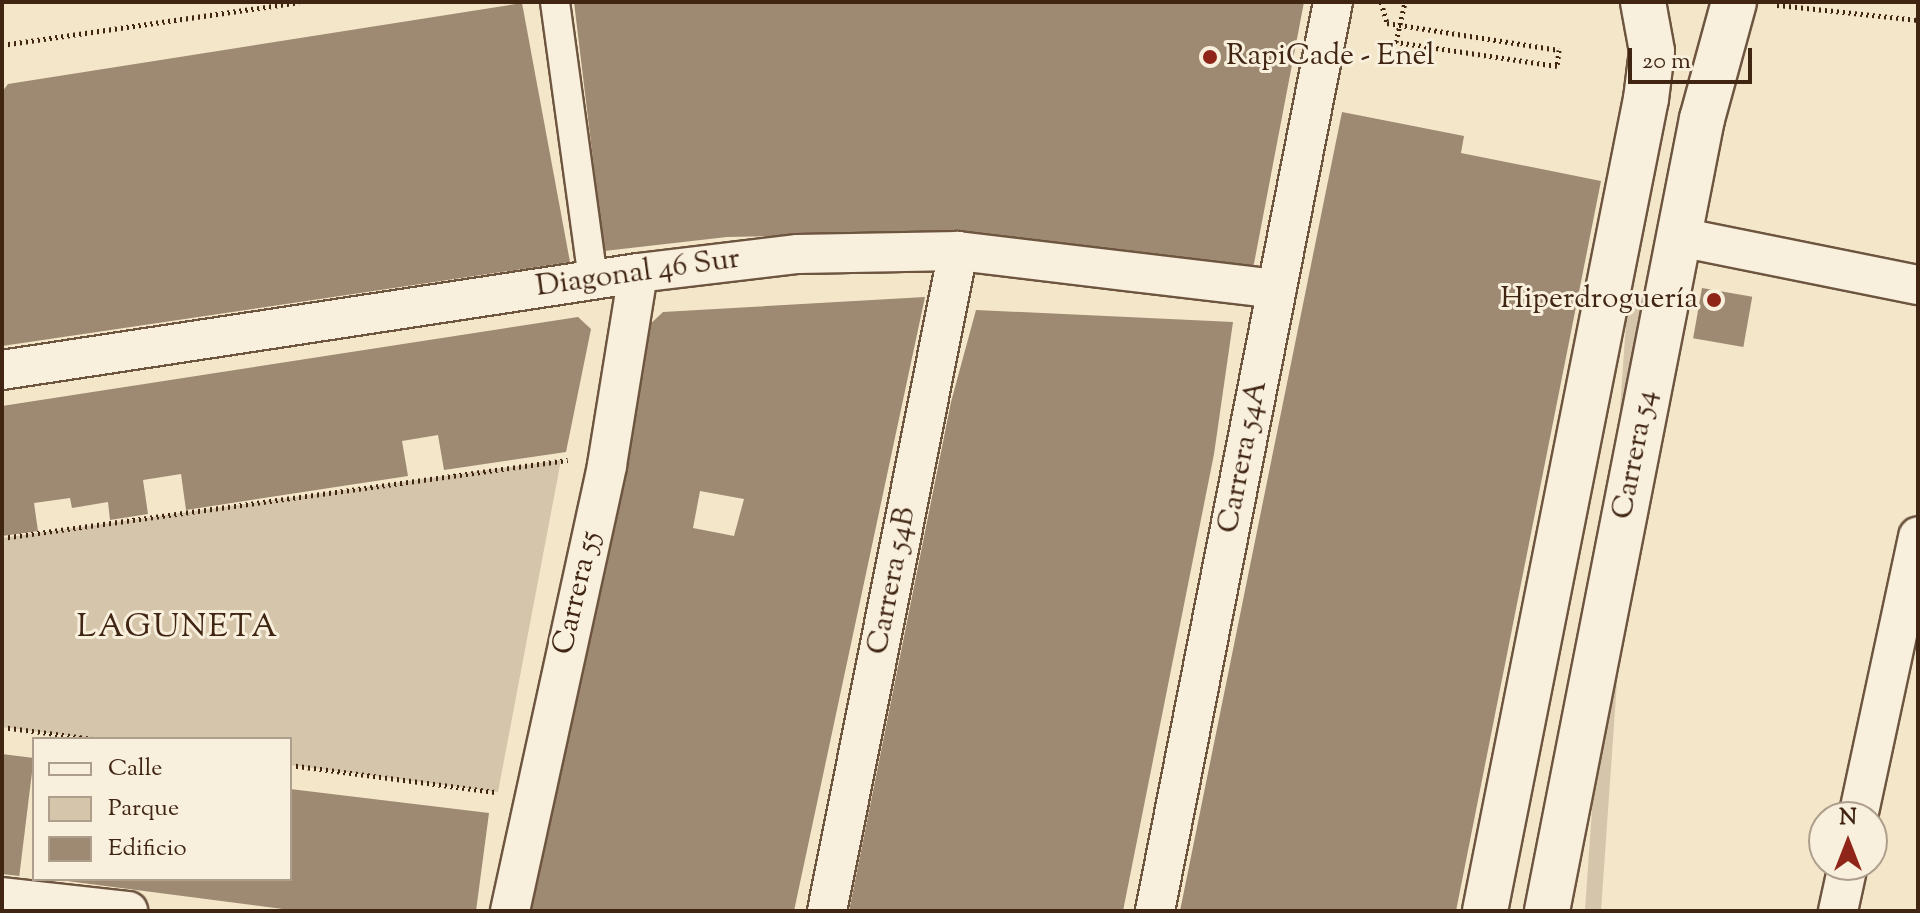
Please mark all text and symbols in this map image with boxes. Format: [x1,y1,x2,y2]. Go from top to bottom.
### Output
scale bar [1632,32,1756,82]
place label: RapiCade - Enel [1226,39,1435,75]
text: 20 m [1642,45,1691,79]
marker: RapiCade - Enel [1201,48,1219,66]
street label: Diagonal 46 Sur [534,242,742,306]
place label: Hiperdroguería [1500,282,1698,318]
marker: Hiperdroguería [1705,291,1723,309]
street label: Carrera 54A [1212,378,1276,536]
street label: Carrera 54 [1606,388,1666,522]
street label: Carrera 54B [861,504,925,658]
street label: Carrera 55 [546,528,610,658]
district label: LAGUNETA [77,609,279,647]
legend [32,737,292,881]
text: Calle [108,752,162,786]
text: Parque [108,792,179,826]
north arrow [1808,801,1888,881]
text: N [1839,803,1857,835]
text: Edificio [108,832,187,866]

